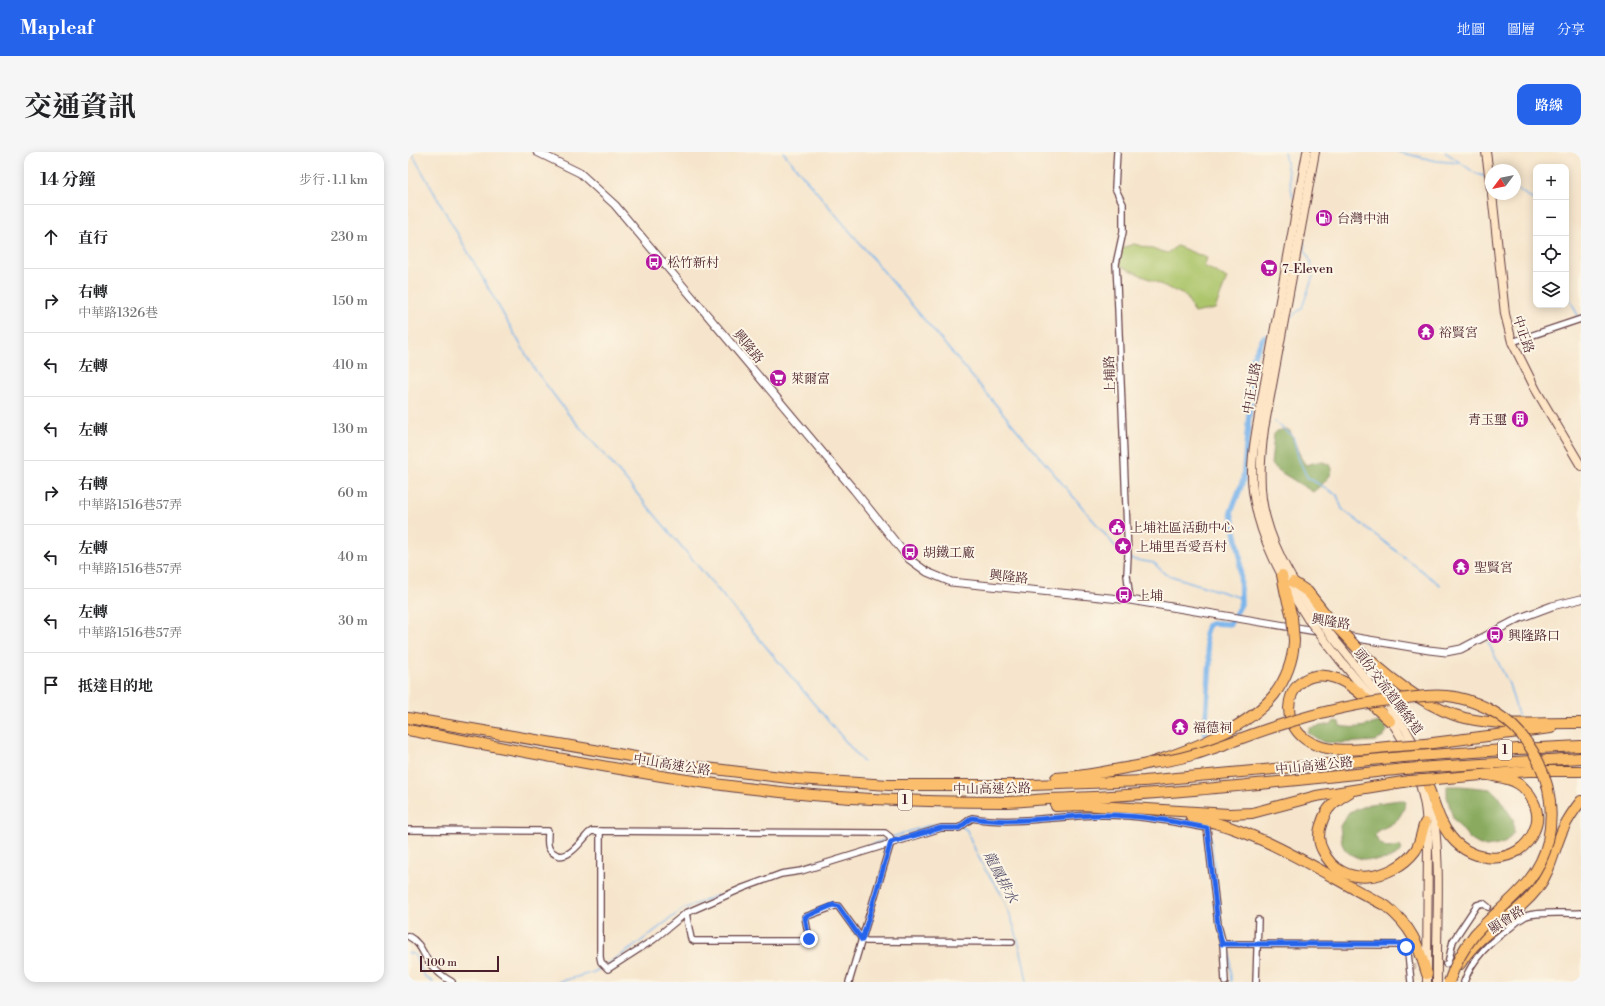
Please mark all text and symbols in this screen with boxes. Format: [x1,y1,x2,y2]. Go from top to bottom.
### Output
text: Mapleaf [20,16,93,40]
text: 地圖 [1457,21,1485,39]
text: 圖層 [1507,21,1535,39]
text: 分享 [1557,21,1585,39]
button: 路線 [1517,84,1581,125]
text: 交通資訊 [24,90,136,125]
north arrow [1485,164,1521,200]
map controls [1533,164,1569,308]
button: + [1533,164,1569,200]
text: 14 分鐘 [40,169,96,191]
text: 步行 · 1.1 km [299,172,368,188]
button: − [1533,200,1569,236]
fuel station icon: 台灣中油 [1314,208,1334,228]
place label: 台灣中油 [1337,211,1389,227]
icon: ahead [40,226,62,248]
text: 直行 [78,229,108,248]
text: 230 m [331,229,368,245]
button: locate [1533,236,1569,272]
bus stop icon: 松竹新村 [644,252,664,272]
place label: 松竹新村 [667,255,719,271]
supermarket icon: 7-Eleven [1259,258,1279,278]
place label: 7-Eleven [1282,261,1333,277]
button: layers [1533,272,1569,308]
text: 右轉 [78,283,108,302]
icon: right [40,290,62,312]
text: 150 m [333,293,368,309]
text: 中華路1326巷 [78,305,158,321]
street label: 中正路 [1509,313,1537,355]
temple icon: 裕賢宮 [1416,322,1436,342]
place label: 裕賢宮 [1439,325,1478,341]
street label: 興隆路 [730,327,767,367]
icon: left [40,354,62,376]
street label: 上埔路 [1101,355,1119,395]
text: 左轉 [78,357,108,376]
text: 410 m [332,357,368,373]
street label: 中正北路 [1240,361,1264,415]
supermarket icon: 萊爾富 [768,368,788,388]
place label: 萊爾富 [791,371,830,387]
building icon: 青玉璽 [1510,409,1530,429]
place label: 青玉璽 [1468,412,1507,428]
icon: left [40,418,62,440]
text: 左轉 [78,421,108,440]
text: 130 m [333,421,368,437]
text: 右轉 [78,475,108,494]
icon: right [40,482,62,504]
text: 60 m [337,485,368,501]
text: 中華路1516巷57弄 [78,497,182,513]
public building icon: 上埔社區活動中心 [1107,517,1127,537]
place label: 上埔社區活動中心 [1130,520,1234,536]
place icon: 上埔里吾愛吾村 [1113,536,1133,556]
text: 左轉 [78,539,108,558]
place label: 上埔里吾愛吾村 [1136,539,1227,555]
bus stop icon: 胡鐵工廠 [900,542,920,562]
place label: 胡鐵工廠 [923,545,975,561]
icon: left [40,546,62,568]
text: 40 m [338,549,368,565]
temple icon: 聖賢宮 [1451,557,1471,577]
place label: 聖賢宮 [1474,560,1513,576]
text: 中華路1516巷57弄 [78,561,182,577]
street label: 興隆路 [989,567,1029,587]
bus stop icon: 上埔 [1114,585,1134,605]
place label: 上埔 [1137,588,1163,604]
text: 左轉 [78,603,108,622]
icon: left [40,610,62,632]
street label: 興隆路 [1310,611,1351,633]
text: 30 m [338,613,368,629]
text: 中華路1516巷57弄 [78,625,182,641]
bus stop icon: 興隆路口 [1485,625,1505,645]
place label: 興隆路口 [1508,628,1560,644]
street label: 頭份交流道聯絡道 [1351,645,1426,738]
icon: arrive [40,674,62,696]
text: 抵達目的地 [78,677,153,696]
temple icon: 福德祠 [1170,717,1190,737]
place label: 福德祠 [1193,720,1232,736]
road number: 1 [1498,740,1512,760]
street label: 中山高速公路 [632,751,712,779]
street label: 中山高速公路 [1274,754,1354,778]
street label: 中山高速公路 [953,780,1031,798]
road number: 1 [898,790,912,810]
water label: 龍鳳排水 [979,849,1022,908]
street label: 顯會路 [1486,903,1527,937]
route end [800,930,818,948]
route start [1397,938,1415,956]
scale bar [420,954,499,973]
text: 100 m [426,956,457,970]

